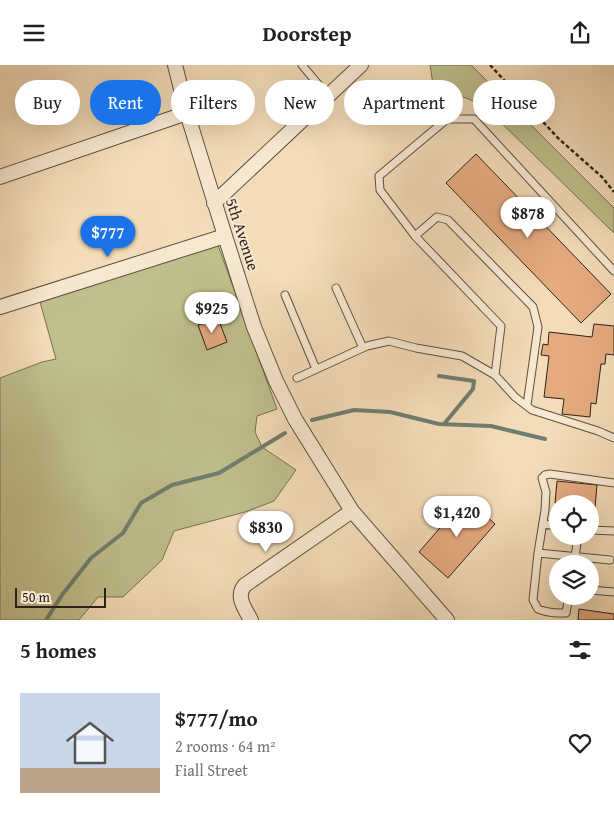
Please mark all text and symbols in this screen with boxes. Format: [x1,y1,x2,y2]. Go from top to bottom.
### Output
text: Doorstep [263,17,351,49]
icon: menu [20,19,48,47]
icon: share [566,19,594,47]
chip: Buy [15,80,80,125]
chip: Rent [90,80,161,125]
chip: Filters [171,80,255,125]
chip: New [265,80,334,125]
chip: Apartment [344,80,463,125]
chip: House [473,80,555,125]
street label: 5th Avenue [220,195,266,273]
pin: $878 [498,197,558,239]
text: $878 [511,201,545,225]
pin: $777 [78,215,138,258]
text: $777 [91,220,125,244]
pin: $925 [182,291,242,334]
text: $925 [195,296,229,320]
pin: $1,420 [416,495,498,538]
map controls [549,495,599,605]
button: locate [549,495,599,545]
text: $1,420 [434,500,480,524]
pin: $830 [236,511,296,553]
text: $830 [249,515,283,539]
button: layers [549,555,599,605]
scale bar [15,585,106,608]
text: 50 m [22,587,50,607]
text: 5 homes [20,635,96,666]
icon: filters [566,636,594,664]
text: $777/mo [175,703,258,734]
icon: home [60,713,120,773]
icon: heart [566,729,594,757]
text: 2 rooms · 64 m² [175,734,275,758]
text: Fiall Street [175,758,248,782]

